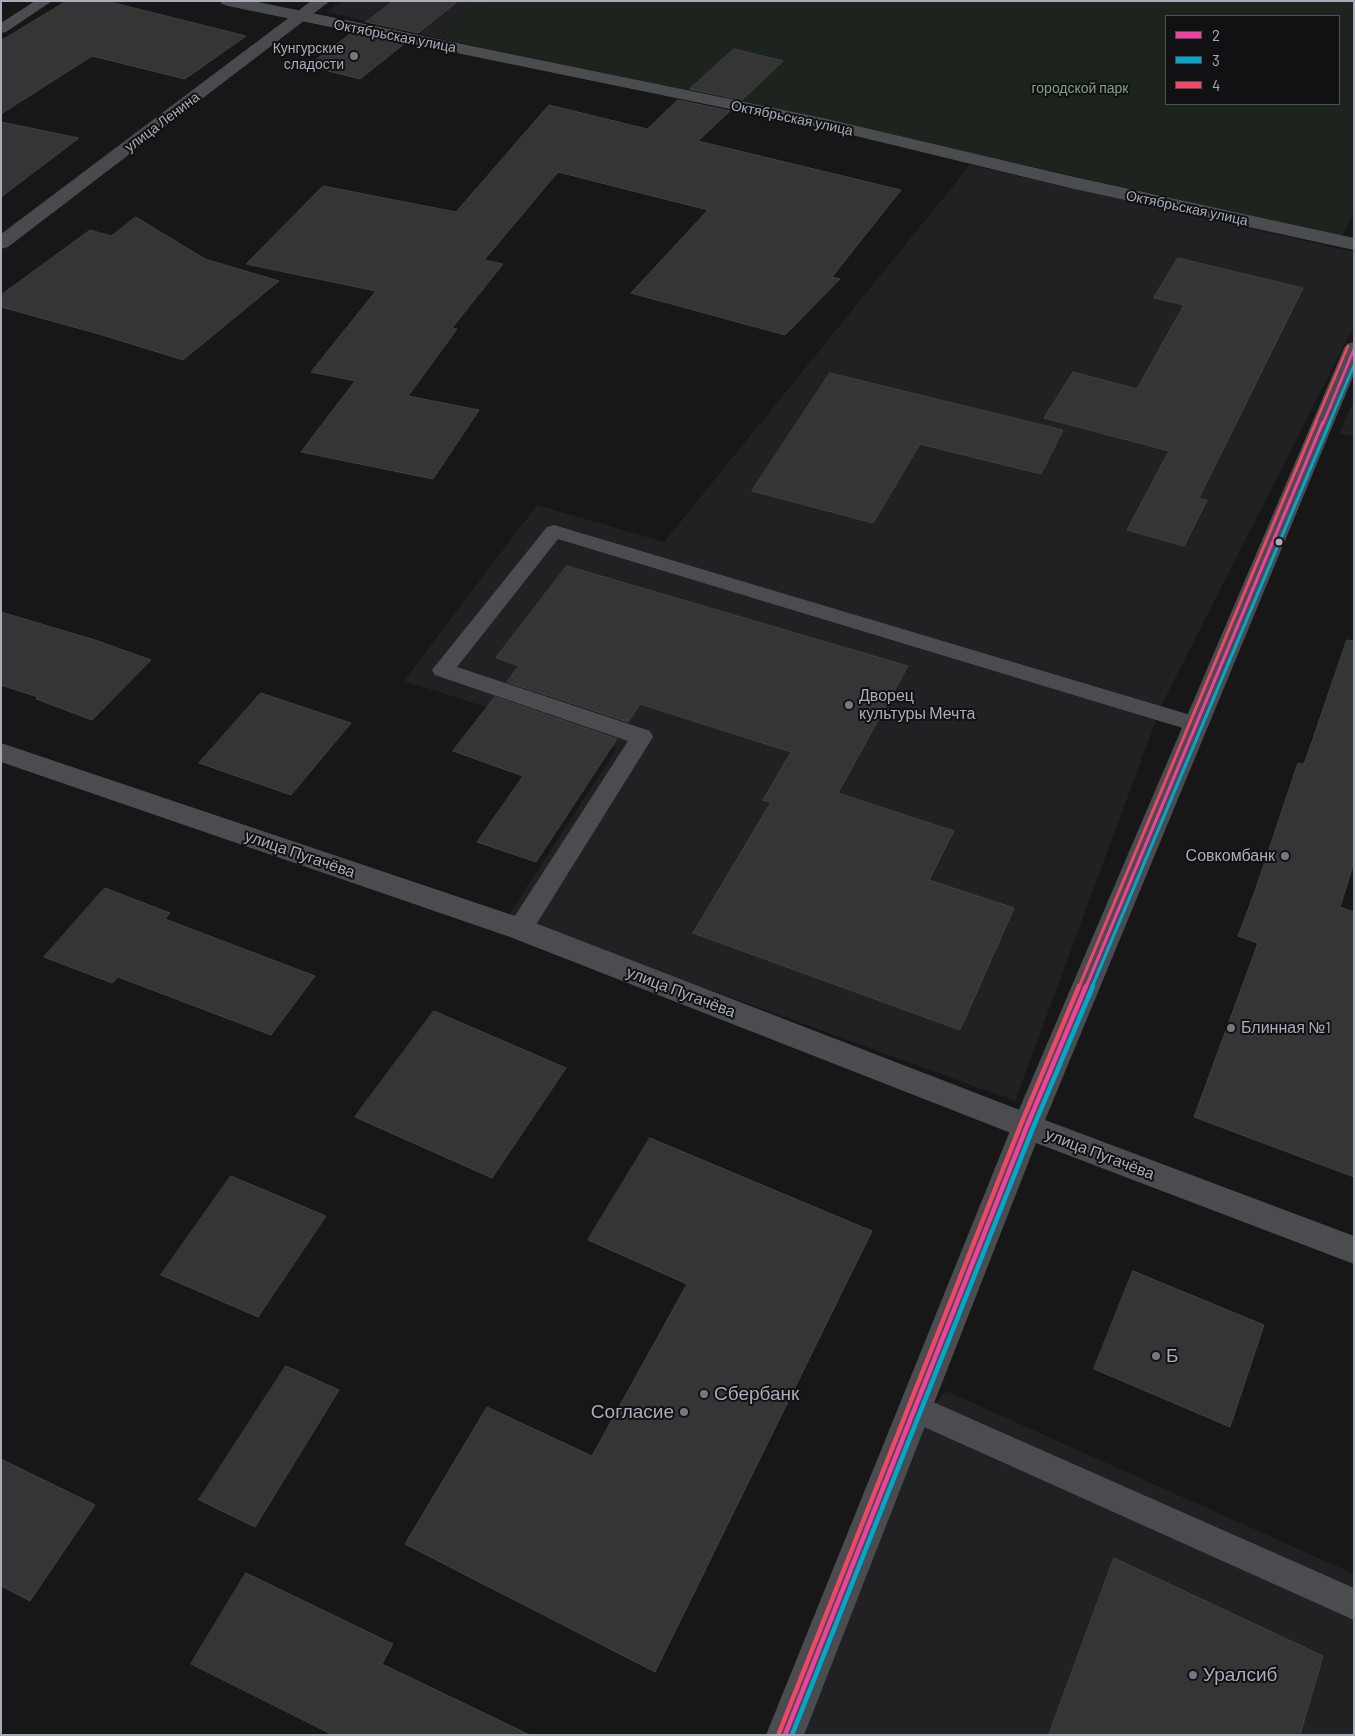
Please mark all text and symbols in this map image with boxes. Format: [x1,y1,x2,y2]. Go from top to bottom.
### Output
legend [1165,15,1340,105]
street label: Октябрьская улица [332,16,458,56]
text: 2 [1212,26,1220,44]
place label: Кунгурские сладости [273,40,344,72]
marker: Кунгурские сладости [348,50,360,62]
text: 3 [1212,51,1220,69]
text: 4 [1212,76,1220,94]
park label: городской парк [1032,80,1128,96]
street label: улица Ленина [121,88,203,156]
street label: Октябрьская улица [729,97,855,139]
street label: Октябрьская улица [1124,187,1250,229]
unlabelled marker [1274,537,1284,547]
place label: Дворец культуры Мечта [859,686,975,724]
marker: Дворец культуры Мечта [843,699,855,711]
street label: улица Пугачёва [242,826,358,882]
place label: Совкомбанк [1186,846,1275,866]
marker: Совкомбанк [1279,850,1291,862]
street label: улица Пугачёва [624,962,738,1022]
place label: Блинная №1 [1241,1018,1331,1038]
marker: Блинная №1 [1225,1022,1237,1034]
street label: улица Пугачёва [1043,1124,1157,1184]
place label: Б [1166,1345,1178,1367]
marker: Б [1150,1350,1162,1362]
place label: Сбербанк [714,1383,799,1405]
marker: Сбербанк [698,1388,710,1400]
place label: Согласие [591,1401,674,1423]
marker: Согласие [678,1406,690,1418]
place label: Уралсиб [1203,1664,1277,1686]
marker: Уралсиб [1187,1669,1199,1681]

